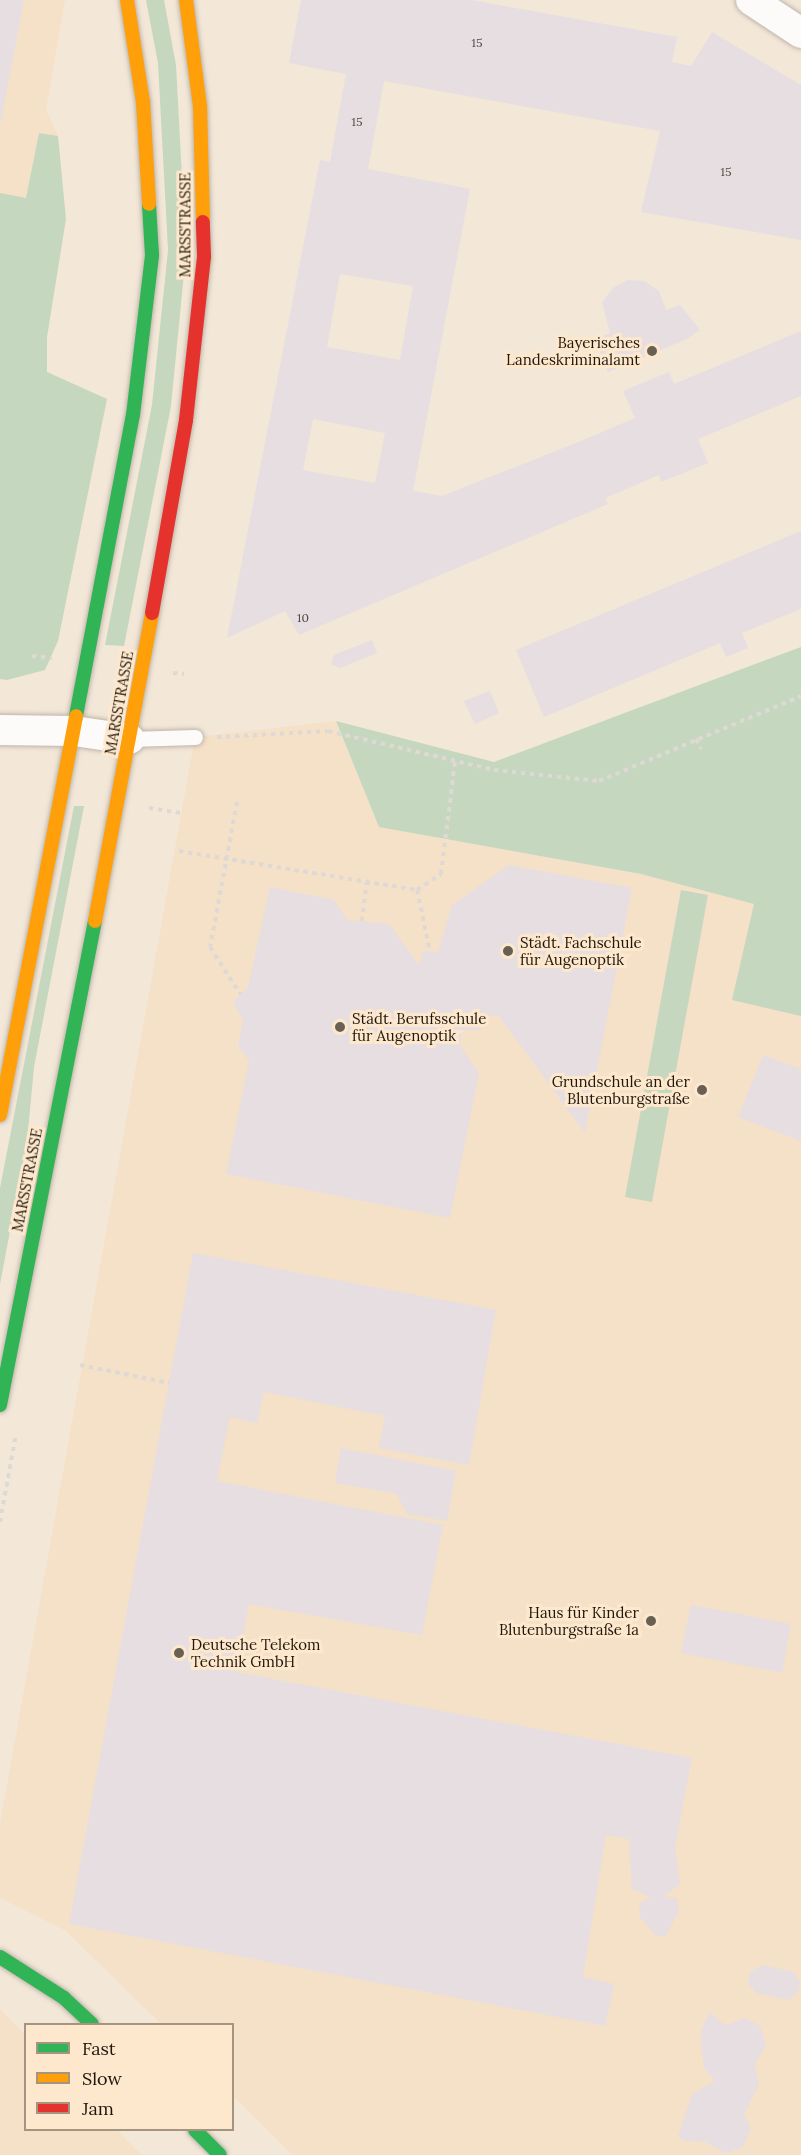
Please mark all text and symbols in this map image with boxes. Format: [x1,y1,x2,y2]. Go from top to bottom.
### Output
house number: 15 [472,36,482,50]
house number: 15 [352,115,362,129]
house number: 15 [721,165,731,179]
street label: MARSSTRASSE [176,172,194,278]
place label: Bayerisches Landeskriminalamt [506,333,640,368]
marker: Bayerisches Landeskriminalamt [645,344,659,358]
house number: 10 [297,611,309,625]
street label: MARSSTRASSE [101,650,137,756]
place label: Städt. Fachschule für Augenoptik [520,933,642,968]
marker: Städt. Fachschule für Augenoptik [501,944,515,958]
place label: Städt. Berufsschule für Augenoptik [352,1009,486,1044]
marker: Städt. Berufsschule für Augenoptik [333,1020,347,1034]
place label: Grundschule an der Blutenburgstraße [552,1072,690,1107]
marker: Grundschule an der Blutenburgstraße [695,1083,709,1097]
street label: MARSSTRASSE [8,1127,46,1233]
place label: Haus für Kinder Blutenburgstraße 1a [499,1603,639,1638]
marker: Haus für Kinder Blutenburgstraße 1a [644,1614,658,1628]
place label: Deutsche Telekom Technik GmbH [191,1635,320,1670]
marker: Deutsche Telekom Technik GmbH [172,1646,186,1660]
legend [24,2023,234,2131]
text: Fast [82,2037,116,2060]
text: Slow [82,2067,122,2090]
text: Jam [82,2097,114,2120]

